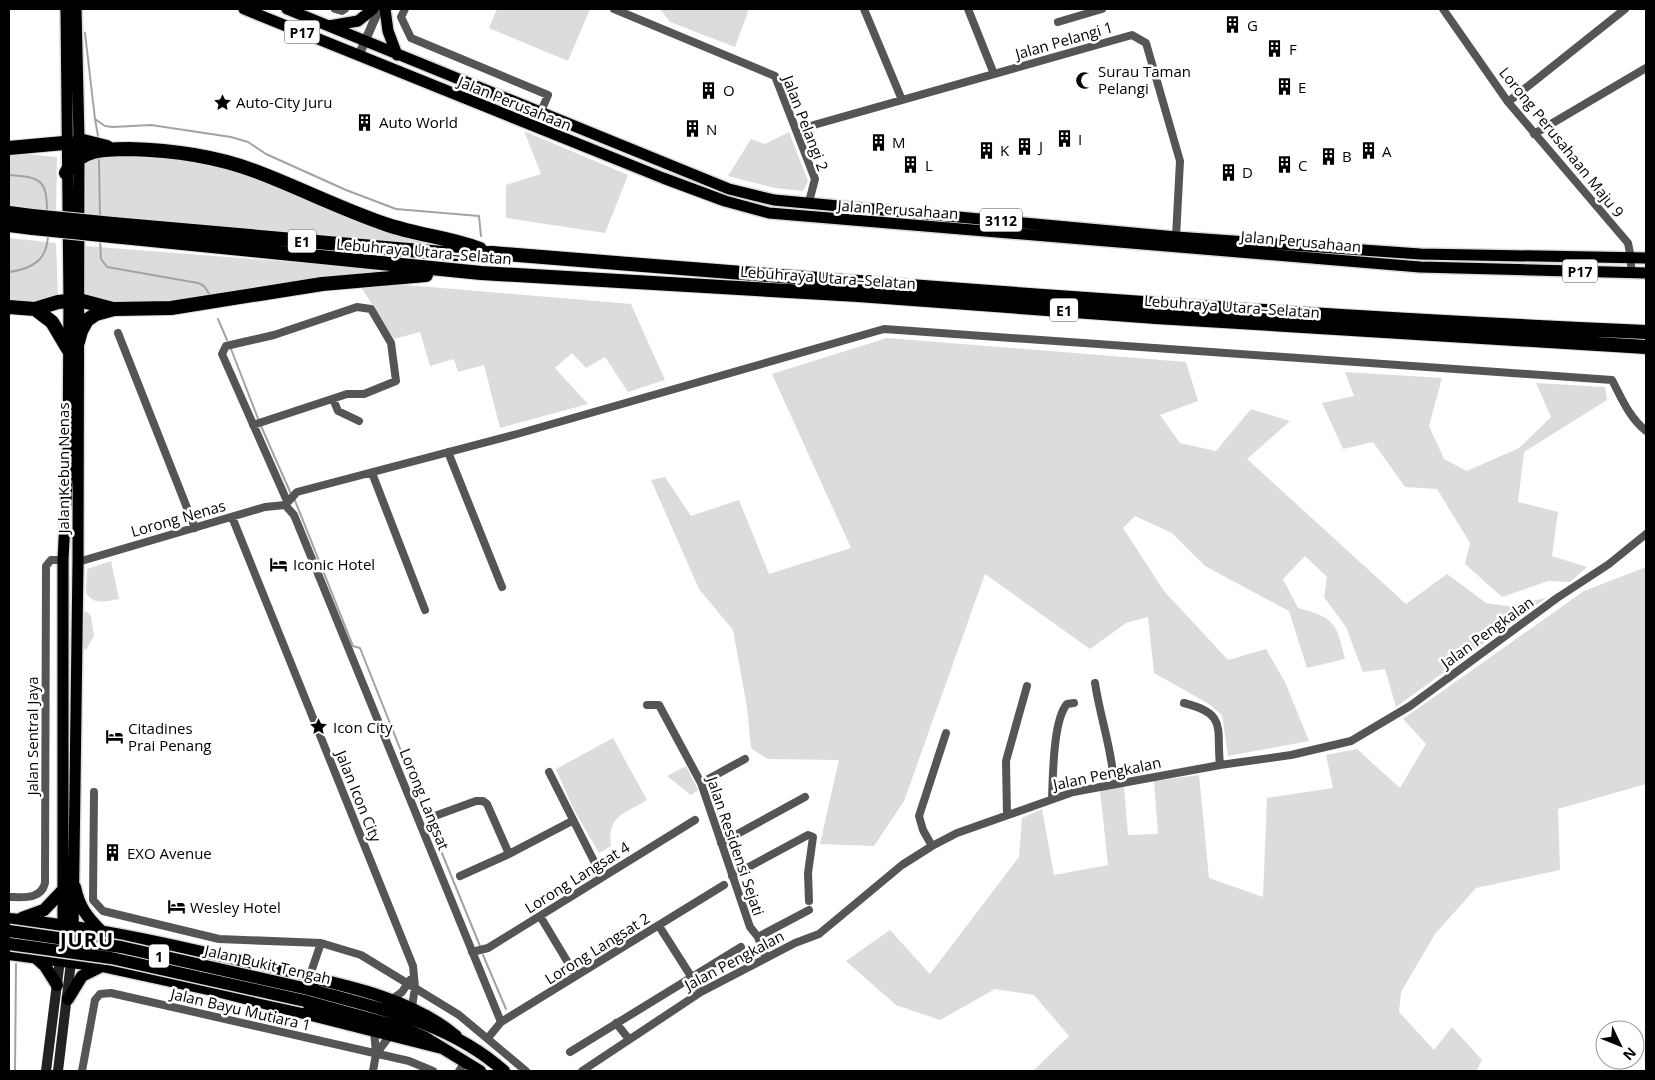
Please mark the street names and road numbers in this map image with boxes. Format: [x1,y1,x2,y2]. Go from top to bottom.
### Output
street label: Jalan Pelangi 1 [1011,16,1115,64]
road number: P17 [284,21,320,44]
street label: Lorong Perusahaan Maju 9 [1495,63,1629,221]
street label: Jalan Perusahaan [453,70,575,135]
street label: Jalan Pelangi 2 [778,71,833,174]
street label: Jalan Perusahaan [835,195,959,223]
road number: 3112 [980,208,1022,232]
street label: Jalan Perusahaan [1238,226,1362,256]
road number: E1 [288,230,316,252]
street label: Lebuhraya Utara–Selatan [335,233,513,269]
road number: P17 [1562,260,1598,282]
street label: Lebuhraya Utara–Selatan [739,261,917,293]
street label: Lebuhraya Utara–Selatan [1143,290,1321,322]
road number: E1 [1050,298,1078,322]
street label: Jalan Kebun Nenas [53,402,73,536]
street label: Lorong Nenas [128,495,228,541]
street label: Jalan Pengkalan [1435,592,1537,674]
street label: Jalan Sentral Jaya [22,676,42,798]
street label: Jalan Icon City [331,745,387,845]
street label: Lorong Langsat [396,745,454,853]
street label: Jalan Pengkalan [1049,752,1163,795]
street label: Jalan Residensi Sejati [702,772,769,918]
street label: Lorong Langsat 4 [521,836,634,917]
street label: Lorong Langsat 2 [541,908,653,988]
street label: Jalan Pengkalan [679,925,787,996]
street label: Jalan Bukit Tengah [201,939,333,988]
road number: 1 [149,944,169,968]
street label: Jalan Bayu Mutiara 1 [167,983,313,1035]

